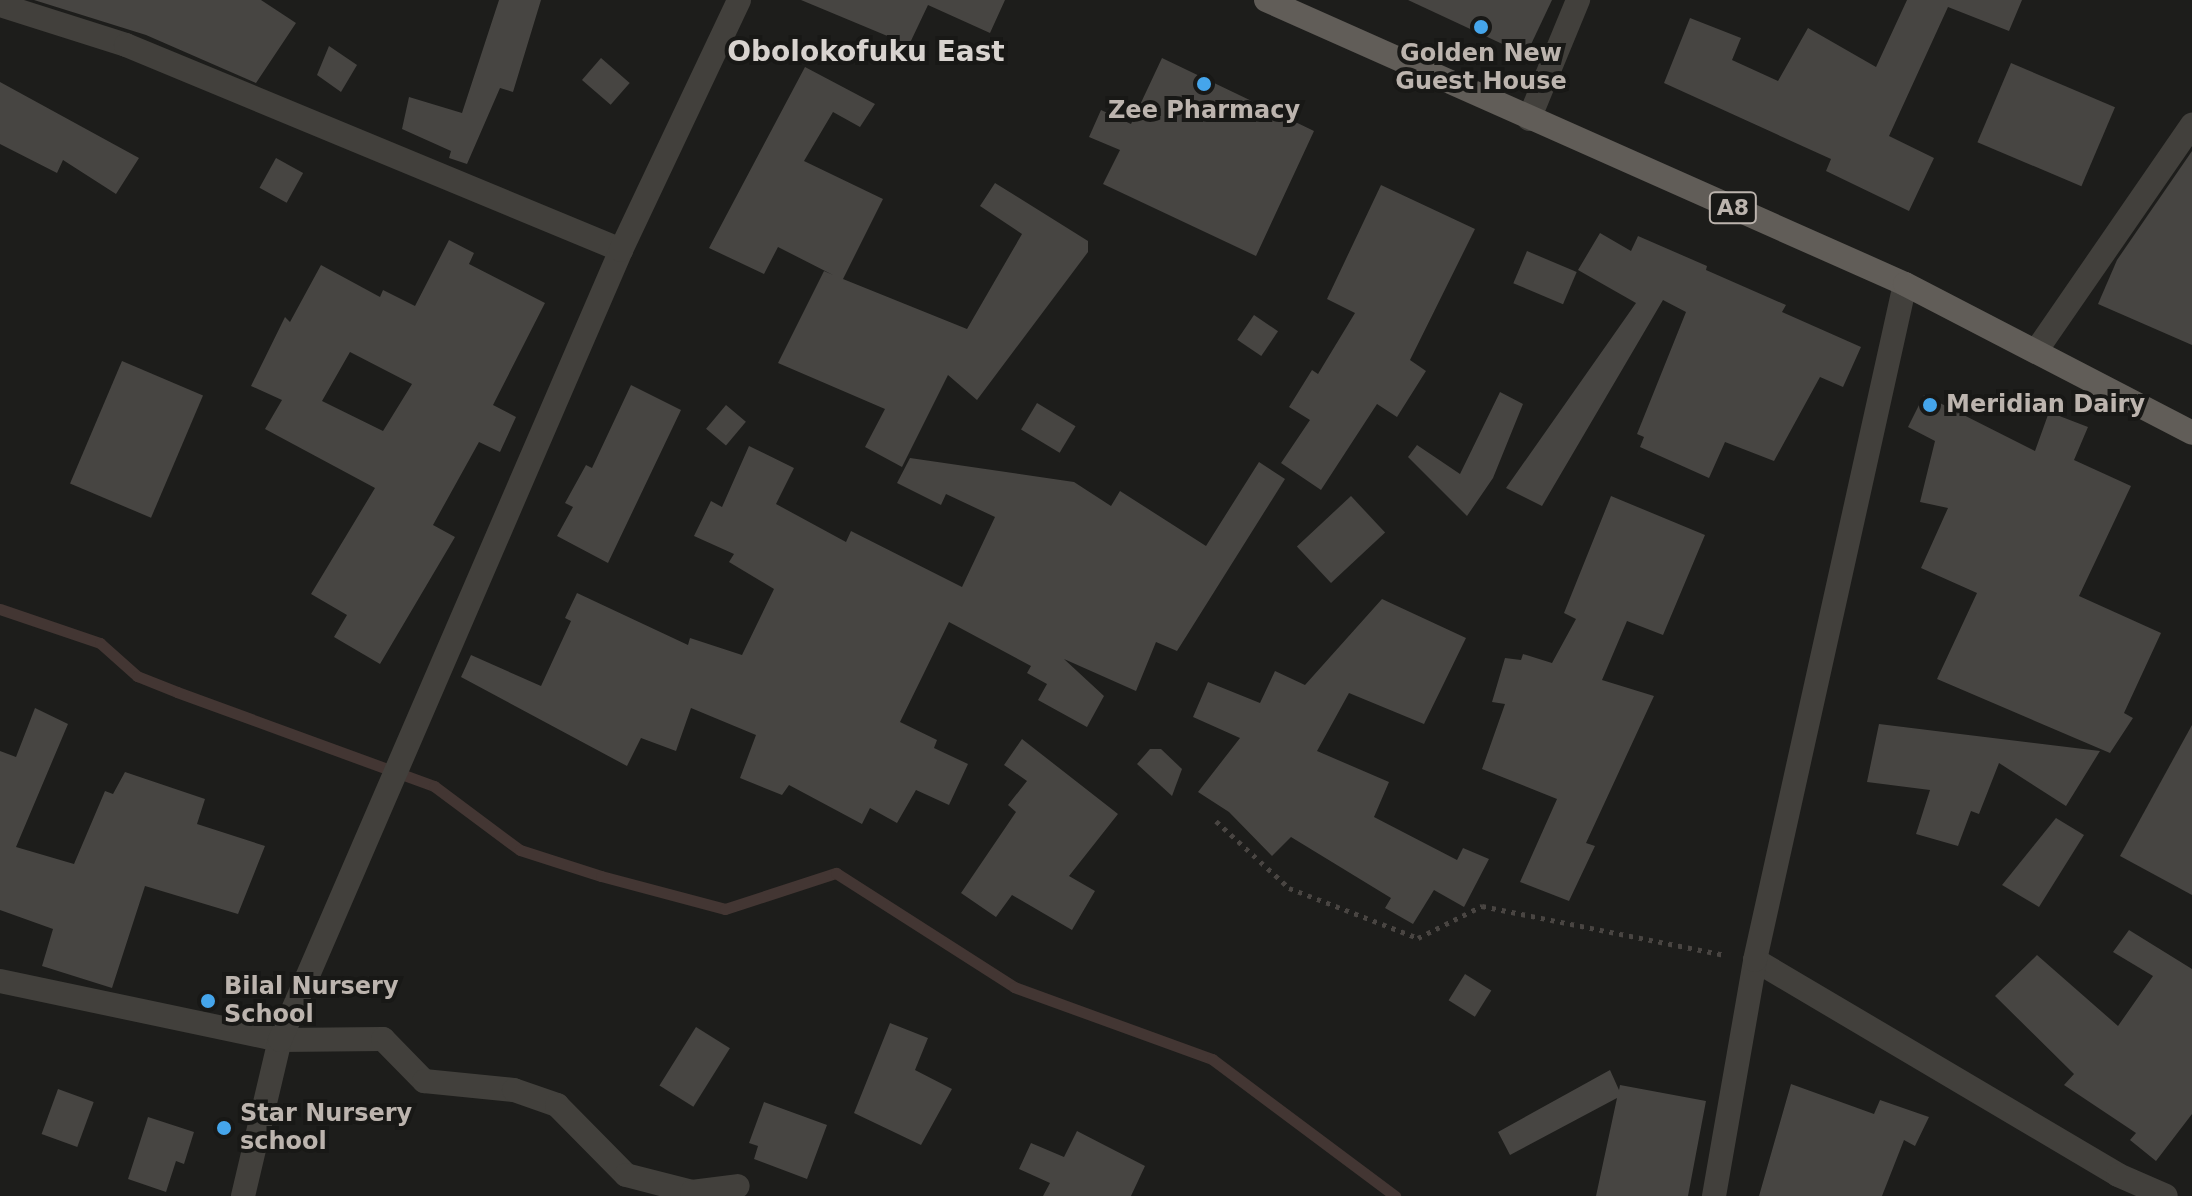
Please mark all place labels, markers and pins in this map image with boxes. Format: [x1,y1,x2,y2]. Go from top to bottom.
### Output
marker: Golden New Guest House [1472,18,1490,36]
place label: Golden New Guest House [1395,40,1567,96]
marker: Zee Pharmacy [1195,75,1213,93]
place label: Zee Pharmacy [1108,97,1300,125]
place label: Meridian Dairy [1946,391,2145,419]
marker: Meridian Dairy [1921,396,1939,414]
place label: Bilal Nursery School [224,973,399,1029]
marker: Bilal Nursery School [199,992,217,1010]
place label: Star Nursery school [240,1100,412,1156]
marker: Star Nursery school [215,1119,233,1137]

